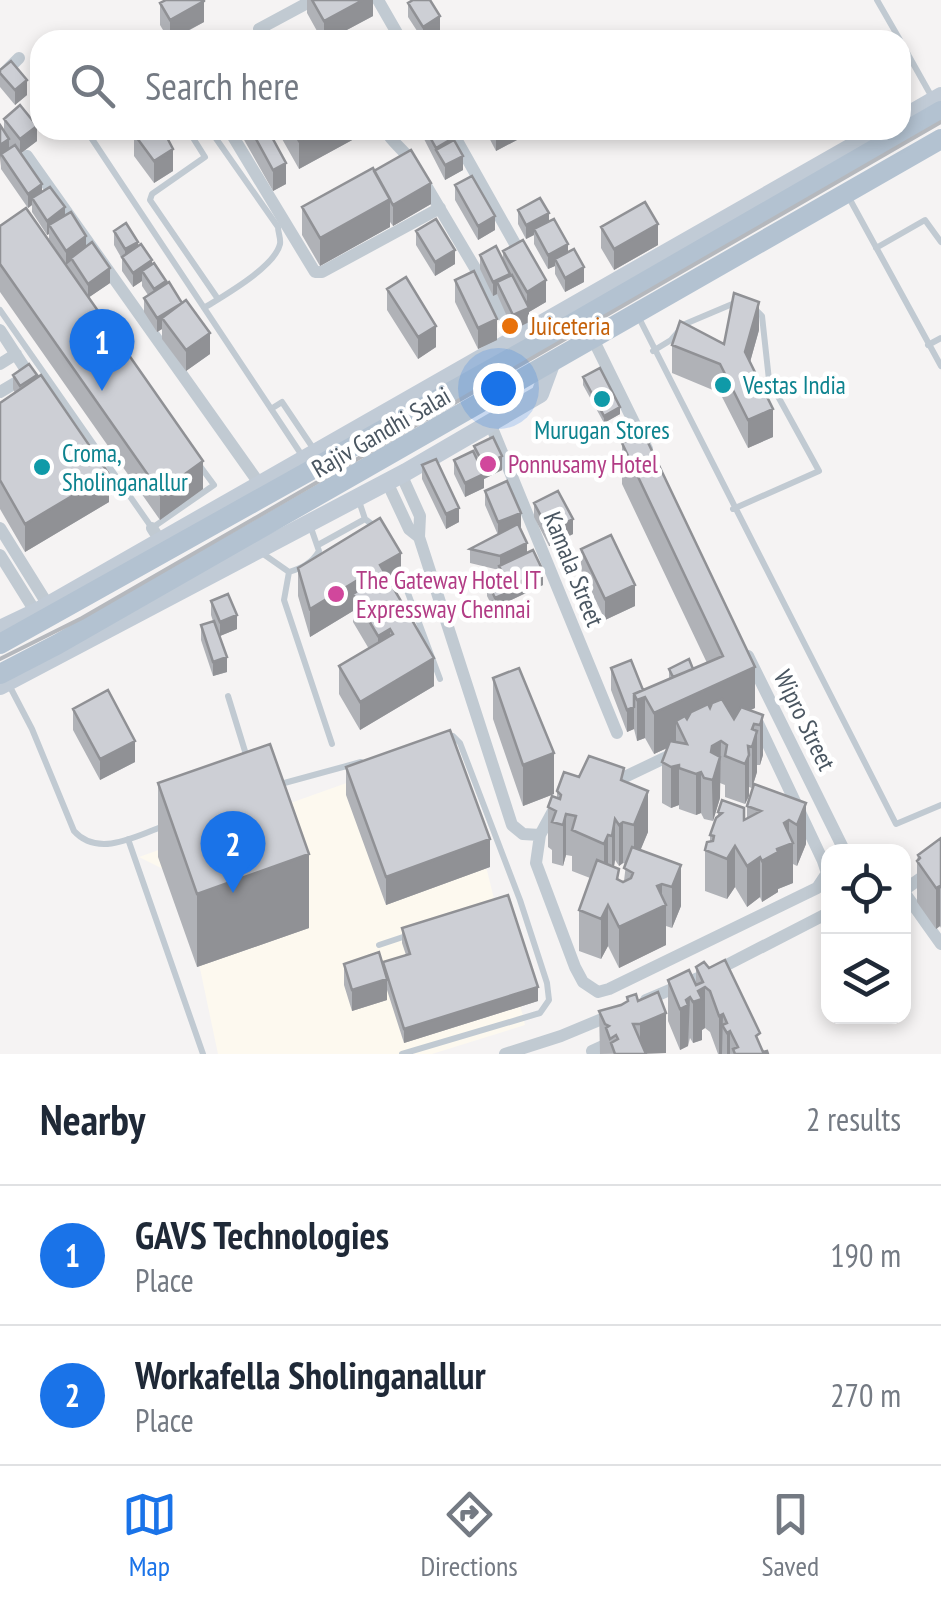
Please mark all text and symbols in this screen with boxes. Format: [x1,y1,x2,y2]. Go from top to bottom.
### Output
search box [30,30,911,140]
icon: search [65,58,120,113]
text: Search here [145,61,299,110]
pin: 1 [70,308,134,391]
place label: Juiceteria [529,310,610,342]
marker: Juiceteria [499,315,521,337]
your location [473,363,524,414]
place label: Vestas India [742,369,846,401]
marker: Vestas India [712,374,734,396]
street label: Rajiv Gandhi Salai [306,379,456,485]
marker: Murugan Stores [591,388,613,410]
place label: Murugan Stores [534,414,670,446]
place label: Croma, Sholinganallur [62,437,188,498]
place label: Ponnusamy Hotel [508,448,658,480]
marker: Ponnusamy Hotel [477,453,499,475]
marker: Croma, Sholinganallur [31,456,53,478]
street label: Kamala Street [537,507,612,631]
place label: The Gateway Hotel IT Expressway Chennai [356,564,541,625]
marker: The Gateway Hotel IT Expressway Chennai [325,583,347,605]
street label: Wipro Street [767,665,843,776]
pin: 2 [200,810,266,893]
map controls [821,844,911,1024]
button: locate [821,844,911,934]
button: layers [821,934,911,1024]
text: Nearby [40,1092,145,1147]
text: 2 results [806,1098,901,1140]
text: GAVS Technologies [135,1210,389,1259]
text: 1 [65,1234,80,1276]
text: 190 m [830,1234,901,1276]
text: Place [135,1259,194,1301]
text: Workafella Sholinganallur [135,1350,486,1399]
text: 2 [65,1374,80,1416]
text: 270 m [830,1374,901,1416]
text: Place [135,1399,194,1441]
tab: Map [122,1487,177,1584]
tab: Directions [420,1487,518,1584]
tab: Saved [761,1487,819,1584]

